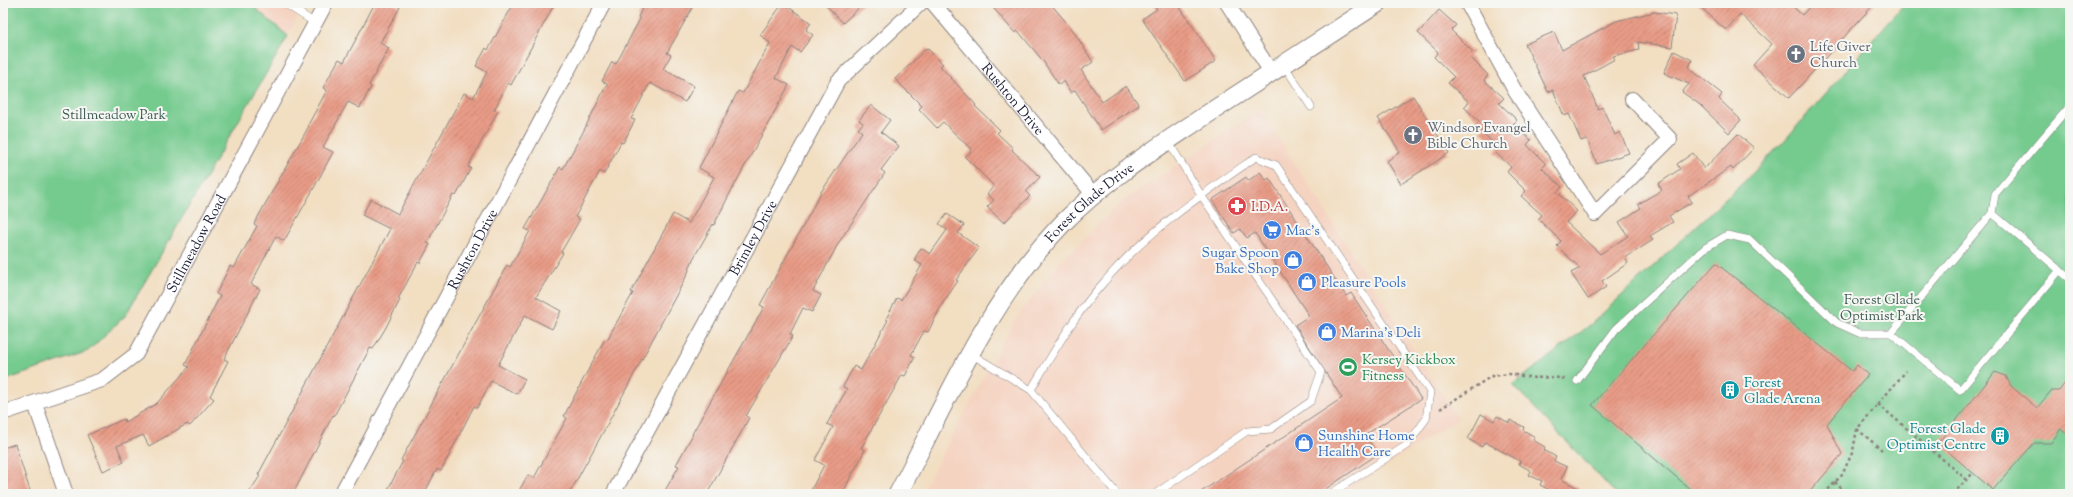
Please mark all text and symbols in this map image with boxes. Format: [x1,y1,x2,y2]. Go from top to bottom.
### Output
place label: Life Giver Church [1810,38,1871,74]
church icon: Life Giver Church [1785,43,1807,65]
street label: Rushton Drive [976,60,1048,141]
park label: Stillmeadow Park [62,106,167,126]
place label: Windsor Evangel Bible Church [1427,119,1531,155]
church icon: Windsor Evangel Bible Church [1402,124,1424,146]
street label: Forest Glade Drive [1041,159,1139,248]
street label: Stillmeadow Road [163,191,232,297]
pharmacy icon: I.D.A. [1226,195,1248,217]
street label: Brimley Drive [726,197,783,280]
place label: I.D.A. [1251,198,1288,218]
street label: Rushton Drive [444,206,504,294]
supermarket icon: Mac's [1261,219,1283,241]
place label: Mac's [1286,222,1320,242]
place label: Sugar Spoon Bake Shop [1202,244,1279,280]
shop icon: Sugar Spoon Bake Shop [1282,249,1304,271]
shop icon: Pleasure Pools [1296,271,1318,293]
place label: Pleasure Pools [1321,274,1406,294]
park label: Forest Glade Optimist Park [1840,291,1924,327]
shop icon: Marina's Deli [1316,321,1338,343]
place label: Marina's Deli [1341,324,1421,344]
place label: Kersey Kickbox Fitness [1362,351,1456,387]
sports icon: Kersey Kickbox Fitness [1337,356,1359,378]
place label: Forest Glade Arena [1744,374,1821,410]
building icon: Forest Glade Arena [1719,379,1741,401]
place label: Forest Glade Optimist Centre [1887,420,1986,456]
building icon: Forest Glade Optimist Centre [1989,425,2011,447]
place label: Sunshine Home Health Care [1318,427,1415,463]
shop icon: Sunshine Home Health Care [1293,432,1315,454]

